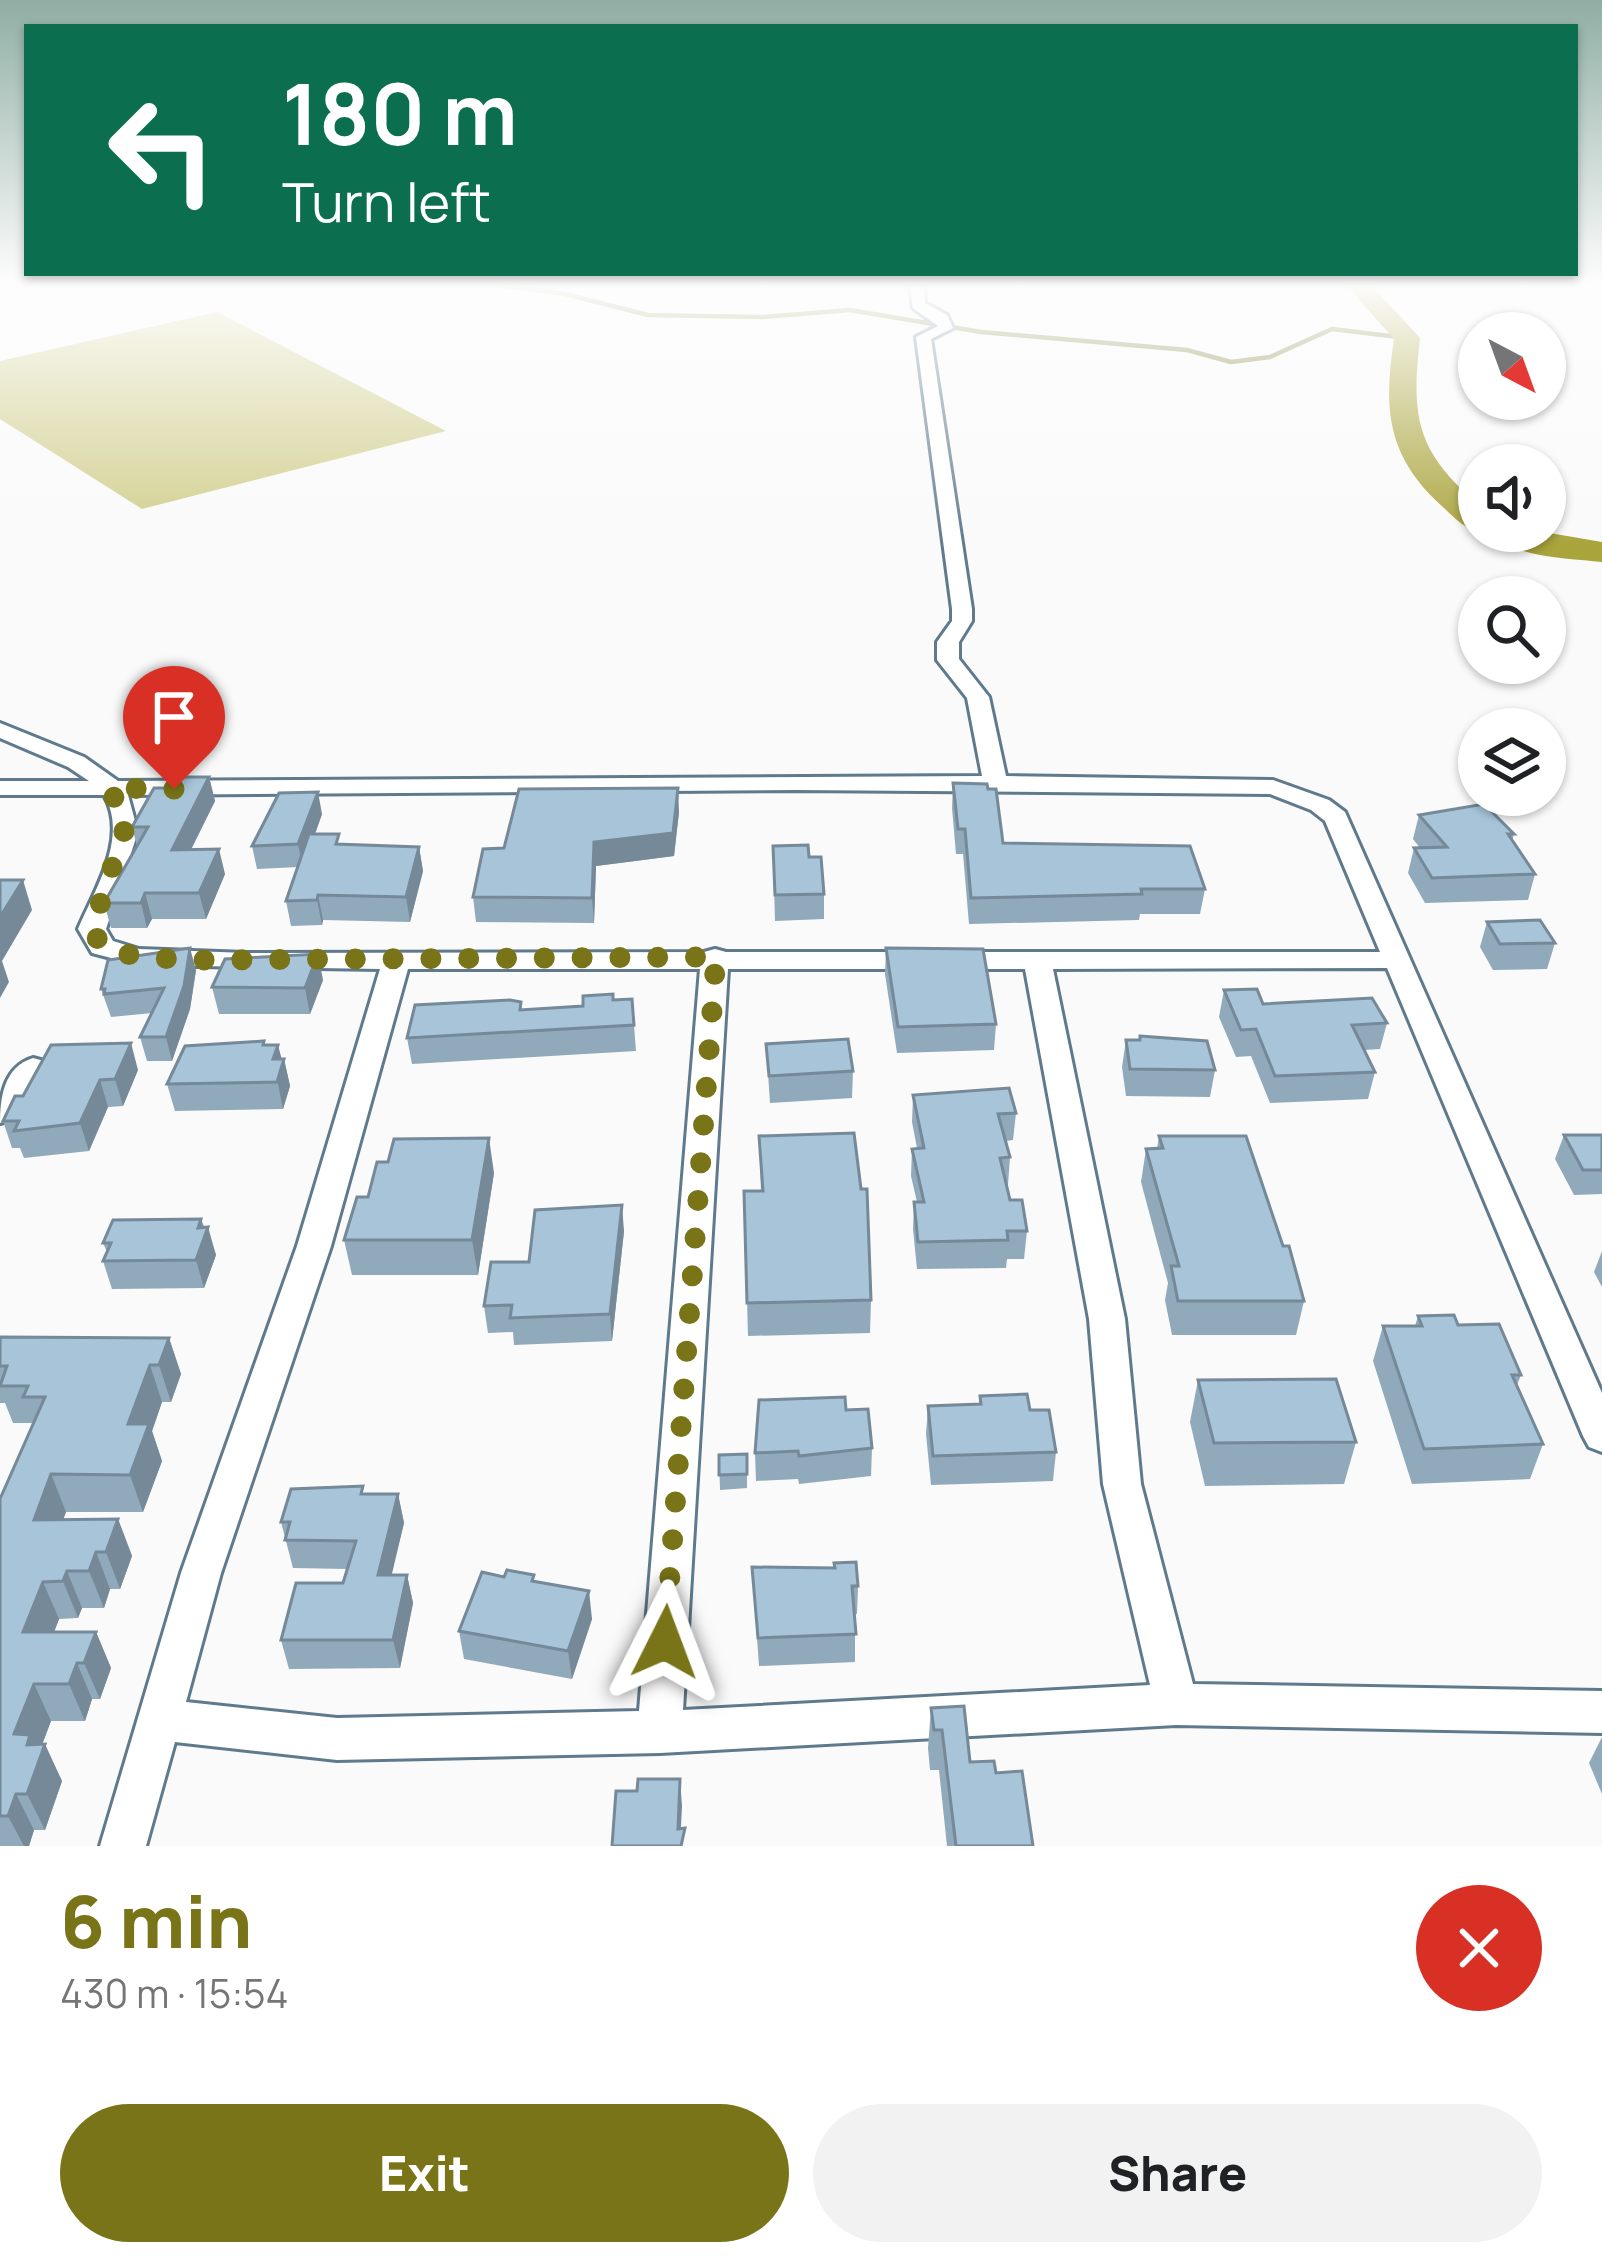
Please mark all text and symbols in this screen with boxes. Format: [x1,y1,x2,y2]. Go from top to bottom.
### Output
text: 180 m [282,55,518,170]
icon: left [84,72,240,228]
text: Turn left [282,164,491,238]
north arrow [1458,312,1566,420]
map controls [1458,312,1566,816]
button: sound [1458,444,1566,552]
button: search [1458,576,1566,684]
pin [123,666,225,789]
icon: arrive [141,684,207,750]
button: layers [1458,708,1566,816]
position arrow [602,1579,728,1705]
text: 6 min [60,1871,252,1970]
button: close [1416,1885,1542,2011]
text: 430 m · 15:54 [60,1966,289,2020]
button: Exit [60,2104,789,2242]
button: Share [813,2104,1542,2242]

